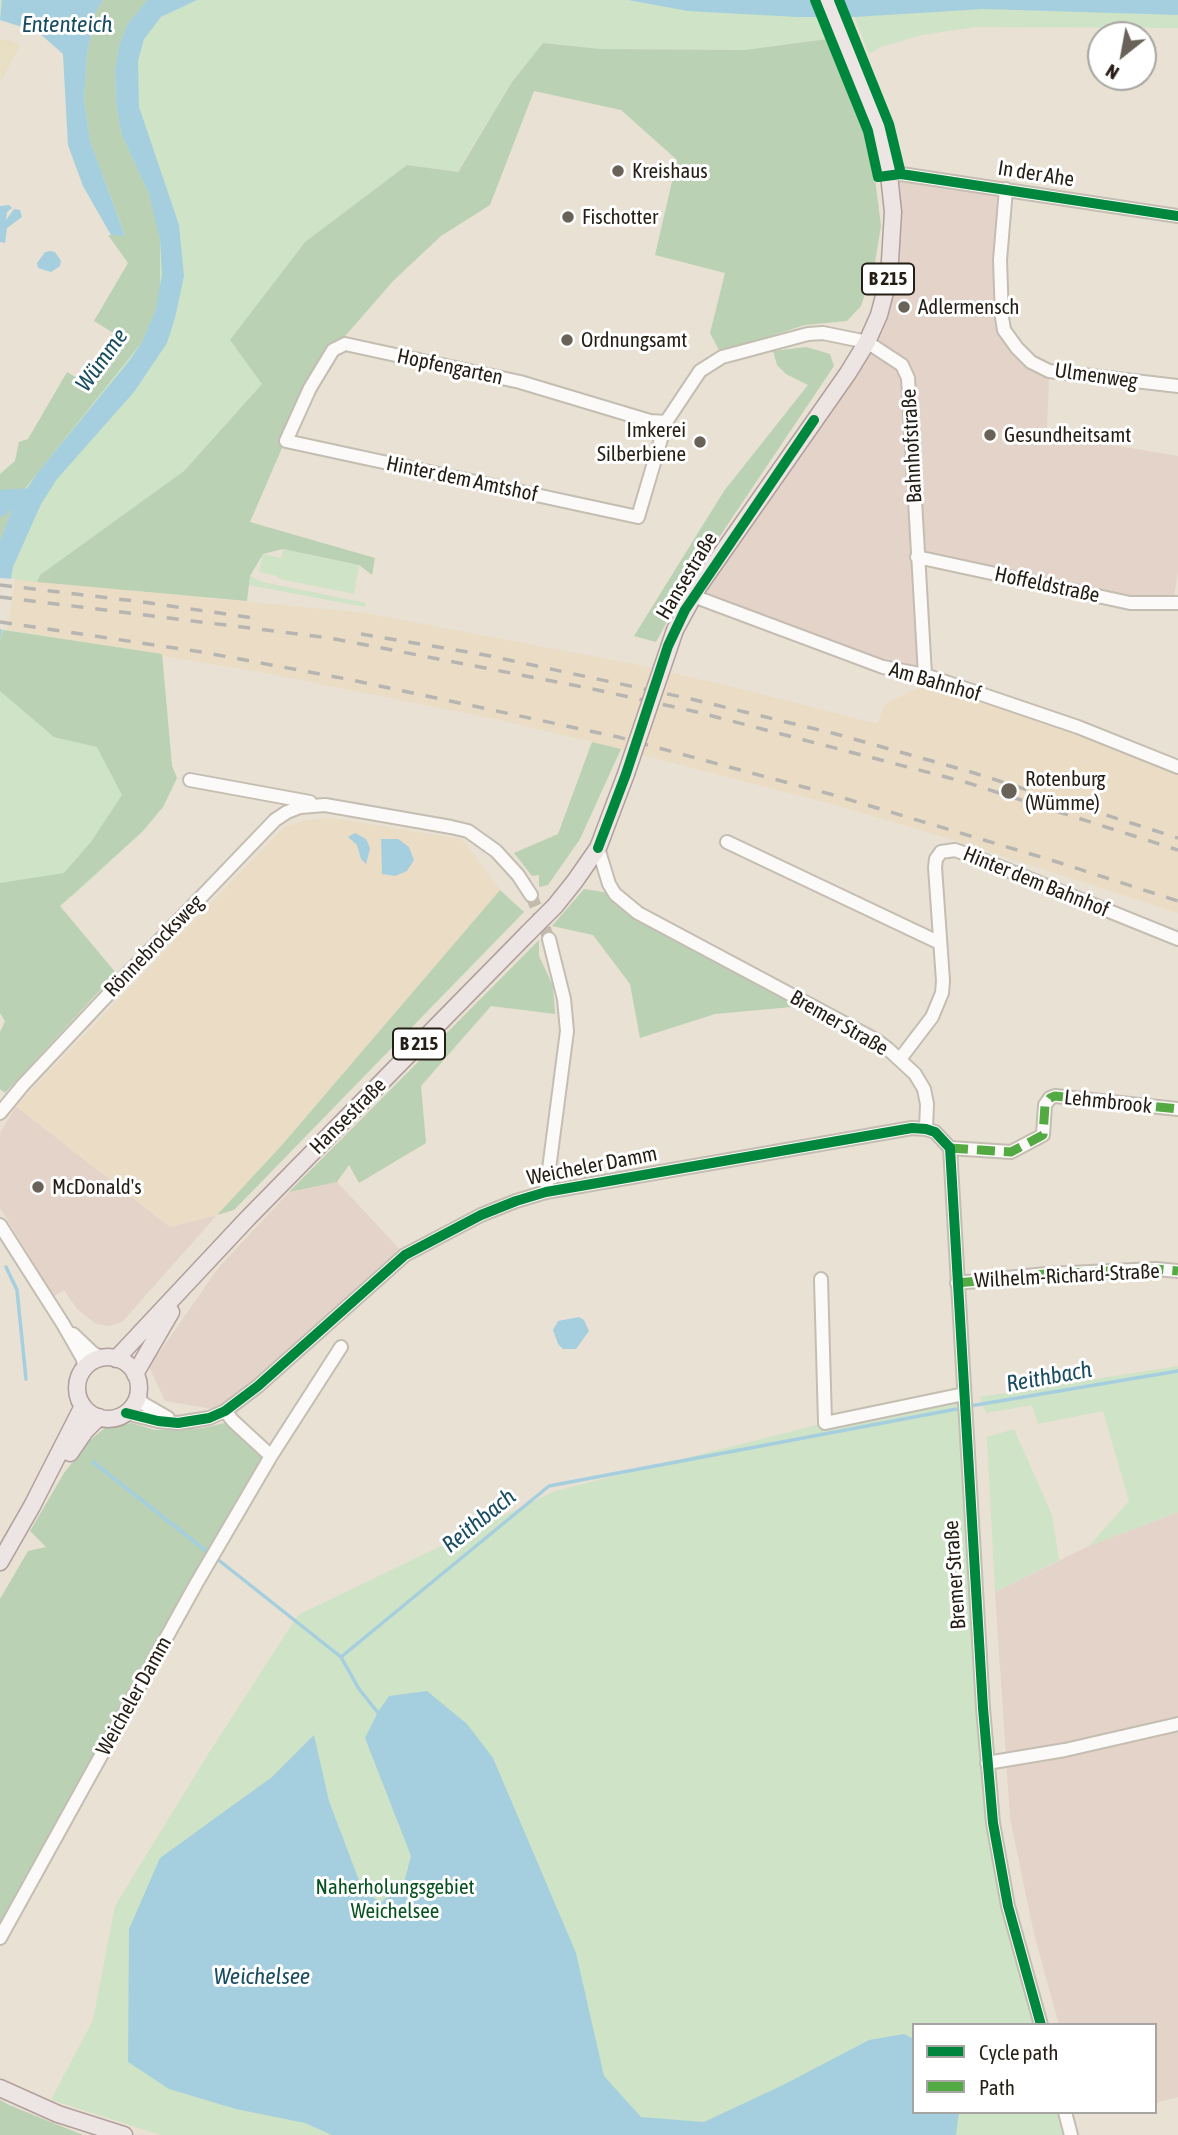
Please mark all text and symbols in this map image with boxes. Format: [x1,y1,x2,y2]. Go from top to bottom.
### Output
water label: Ententeich [22,11,112,39]
north arrow [1087,21,1157,91]
text: N [1102,60,1123,85]
street label: In der Ahe [996,156,1076,192]
place label: Kreishaus [632,158,708,184]
marker: Kreishaus [610,163,626,179]
place label: Fischotter [582,204,658,230]
marker: Fischotter [560,209,576,225]
road number: B 215 [862,264,914,294]
place label: Adlermensch [918,294,1020,320]
marker: Adlermensch [896,299,912,315]
water label: Wümme [70,323,134,397]
place label: Ordnungsamt [581,327,687,353]
marker: Ordnungsamt [559,332,575,348]
street label: Hopfengarten [395,344,505,390]
street label: Ulmenweg [1053,358,1139,394]
street label: Bahnhofstraße [896,388,928,504]
place label: Imkerei Silberbiene [597,417,686,467]
place label: Gesundheitsamt [1004,422,1131,448]
marker: Gesundheitsamt [982,427,998,443]
marker: Imkerei Silberbiene [692,434,708,450]
street label: Hinter dem Amtshof [384,451,540,507]
street label: Hansestraße [651,528,723,624]
street label: Hoffeldstraße [992,562,1102,608]
street label: Am Bahnhof [886,657,984,707]
place label: Rotenburg (Wümme) [1025,766,1106,816]
marker: Rotenburg (Wümme) [999,781,1019,801]
street label: Hinter dem Bahnhof [959,841,1113,923]
street label: Rönnebrocksweg [99,890,209,1002]
street label: Bremer Straße [785,985,893,1061]
road number: B 215 [393,1028,445,1060]
street label: Hansestraße [305,1073,391,1159]
street label: Lehmbrook [1063,1085,1153,1119]
street label: Weicheler Damm [525,1141,659,1191]
place label: McDonald's [52,1174,142,1200]
marker: McDonald's [30,1179,46,1195]
street label: Wilhelm-Richard-Straße [974,1259,1160,1293]
water label: Reithbach [1004,1356,1094,1398]
water label: Reithbach [437,1483,521,1559]
street label: Bremer Straße [939,1520,971,1630]
street label: Weicheler Damm [91,1632,177,1760]
park label: Naherholungsgebiet Weichelsee [316,1874,474,1924]
water label: Weichelsee [214,1963,310,1991]
legend [912,2023,1157,2114]
text: Cycle path [979,2040,1058,2064]
text: Path [979,2075,1015,2099]

